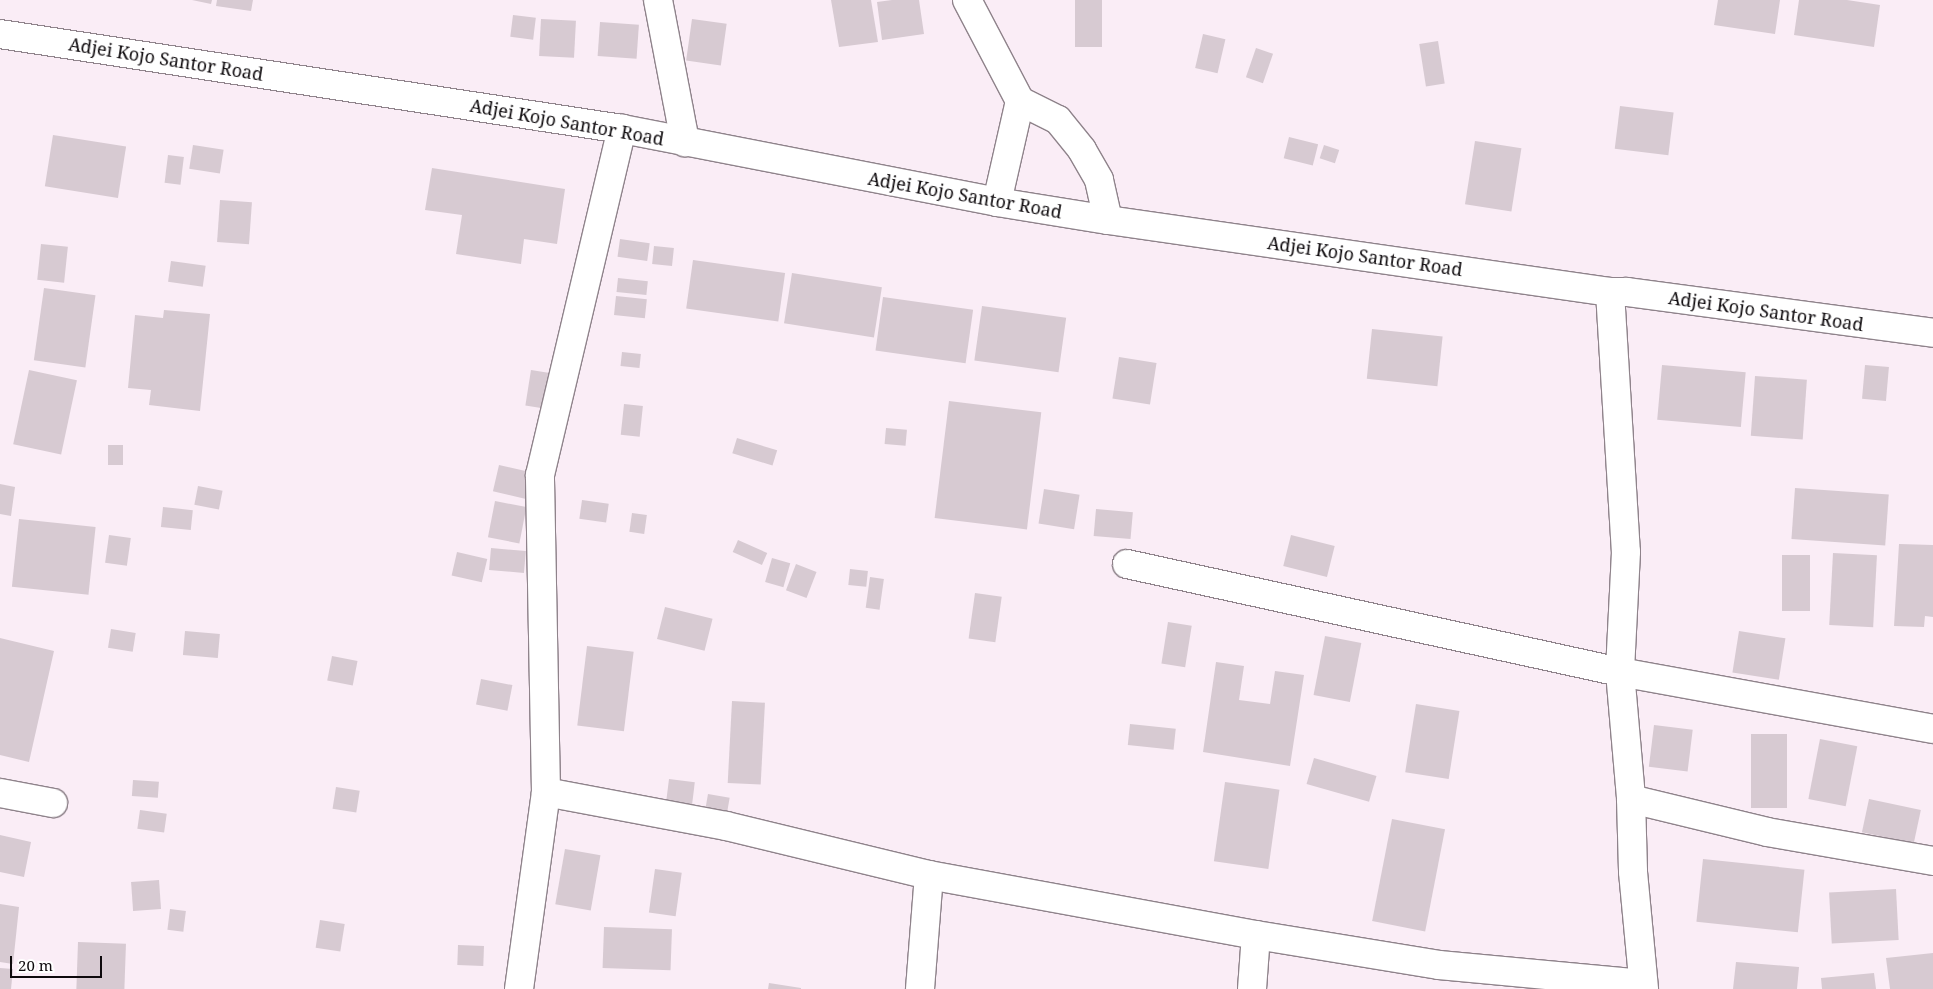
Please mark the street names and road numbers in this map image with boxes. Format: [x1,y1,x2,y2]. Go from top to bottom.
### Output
street label: Adjei Kojo Santor Road [67,33,265,85]
street label: Adjei Kojo Santor Road [468,94,666,150]
street label: Adjei Kojo Santor Road [866,167,1064,223]
street label: Adjei Kojo Santor Road [1266,232,1464,280]
street label: Adjei Kojo Santor Road [1667,287,1865,335]

